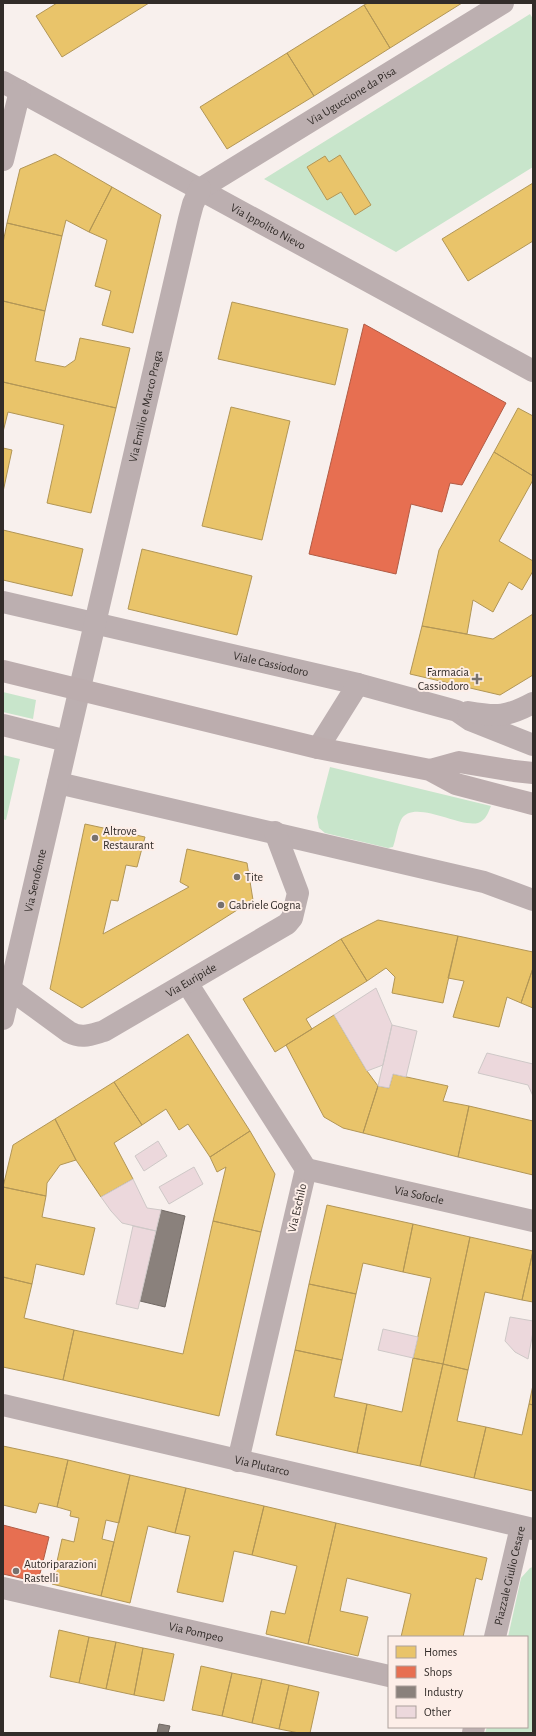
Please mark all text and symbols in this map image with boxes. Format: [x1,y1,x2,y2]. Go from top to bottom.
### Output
street label: Via Uguccione da Pisa [305,64,398,127]
street label: Via Ippolito Nievo [229,201,308,252]
street label: Via Emilio e Marco Praga [127,349,164,463]
street label: Viale Cassiodoro [232,649,310,678]
place label: Farmacia Cassiodoro [418,666,469,692]
marker: Farmacia Cassiodoro [472,674,482,684]
place label: Altrove Restaurant [103,825,154,851]
marker: Altrove Restaurant [90,833,100,843]
street label: Via Senofonte [22,848,48,914]
place label: Tite [245,871,263,883]
marker: Tite [232,872,242,882]
place label: Gabriele Gogna [229,899,301,911]
marker: Gabriele Gogna [216,900,226,910]
street label: Via Euripide [164,961,218,1000]
street label: Via Eschilo [286,1182,308,1234]
street label: Via Sofocle [393,1183,445,1206]
street label: Via Plutarco [233,1453,291,1478]
street label: Piazzale Giulio Cesare [492,1525,527,1626]
place label: Autoriparazioni Rastelli [24,1558,97,1584]
marker: Autoriparazioni Rastelli [11,1566,21,1576]
street label: Via Pompeo [167,1620,225,1644]
legend [388,1636,528,1728]
text: Homes [424,1646,457,1658]
text: Shops [424,1666,452,1678]
text: Industry [424,1686,463,1699]
text: Other [424,1706,451,1718]

